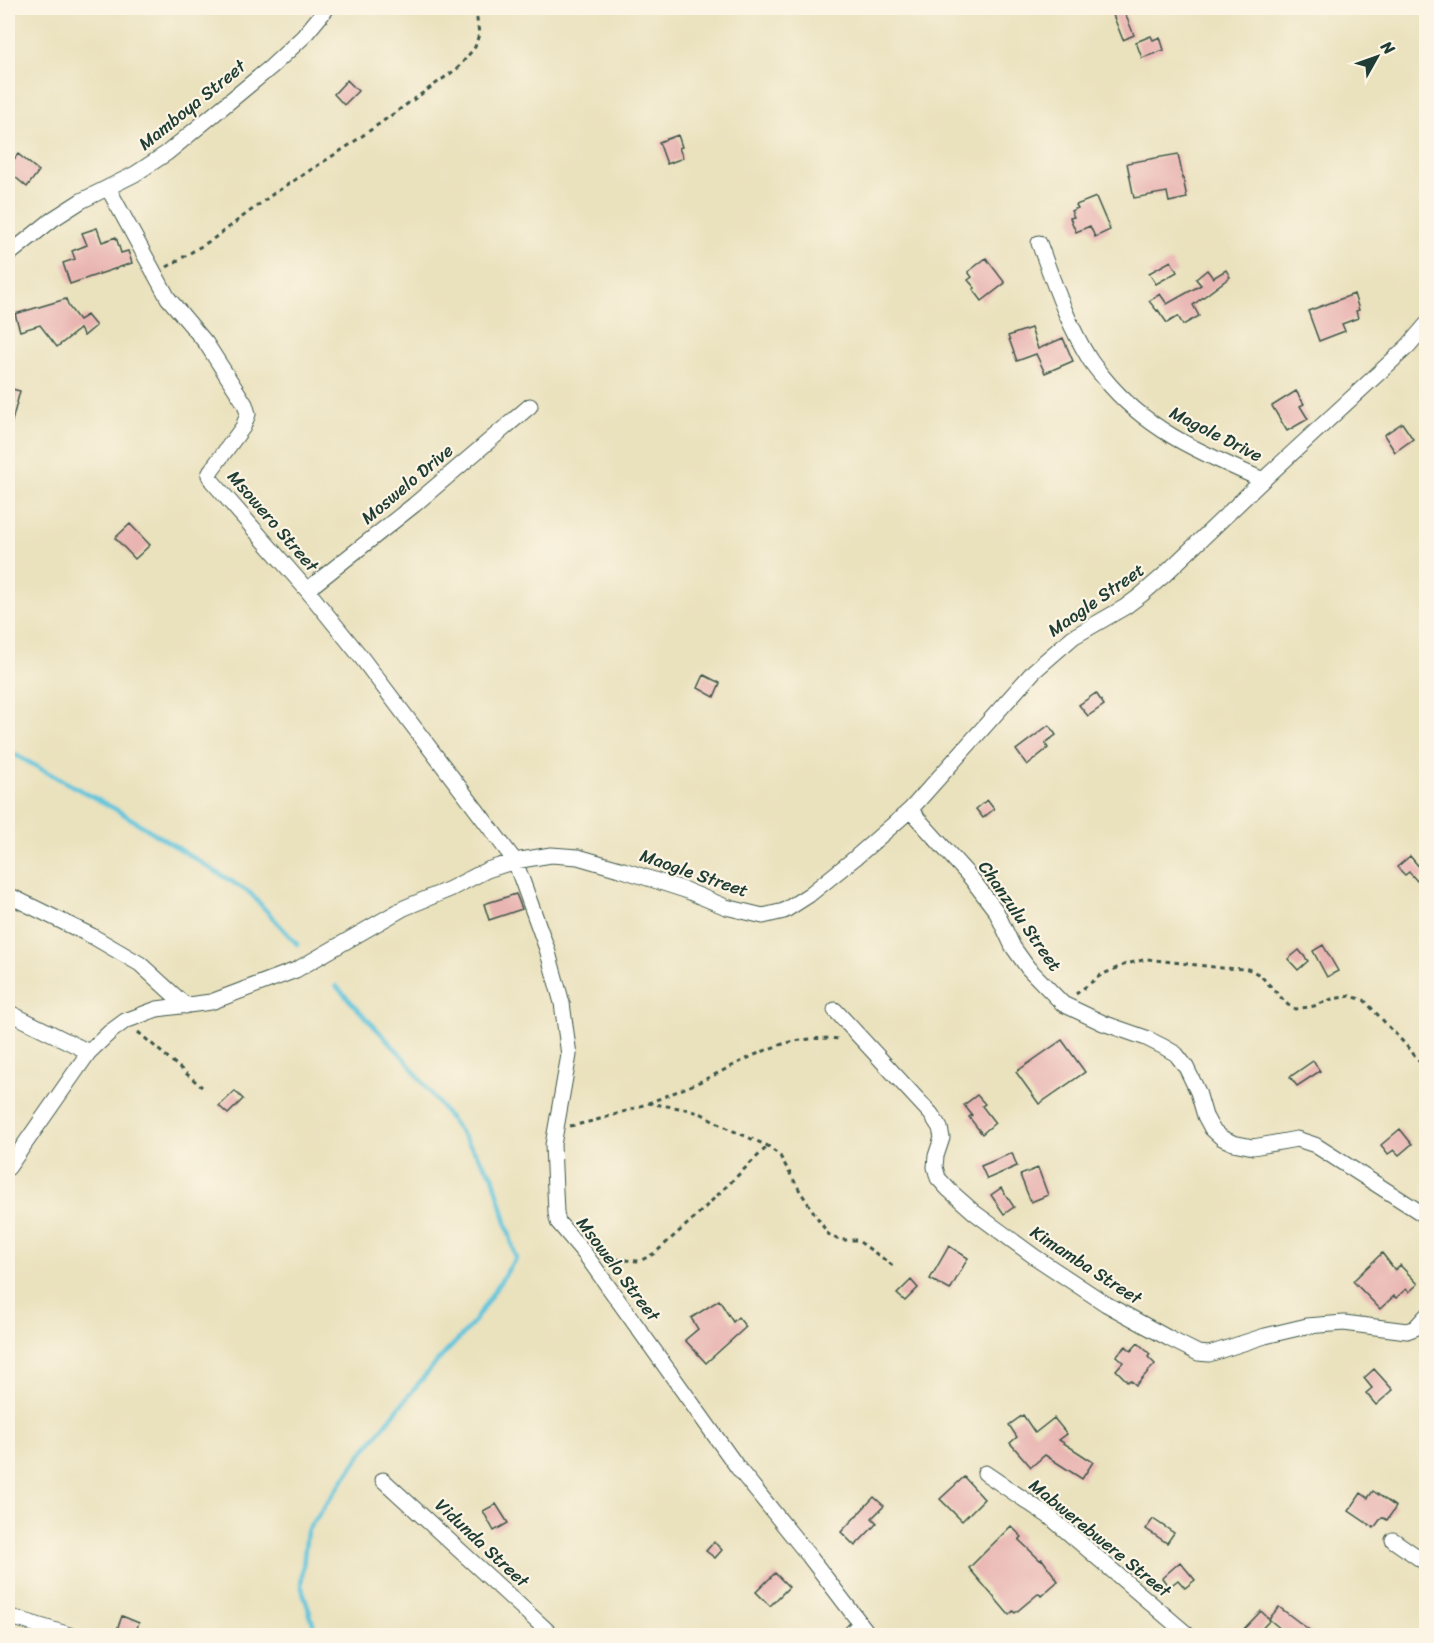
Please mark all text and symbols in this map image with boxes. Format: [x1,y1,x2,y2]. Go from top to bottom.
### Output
north arrow [1347,27,1407,87]
text: N [1373,33,1403,62]
street label: Mamboya Street [131,51,254,159]
street label: Magole Drive [1164,397,1268,471]
street label: Moswelo Drive [353,435,461,533]
street label: Msowero Street [219,463,327,580]
street label: Maogle Street [1041,554,1151,645]
street label: Maogle Street [635,840,753,907]
street label: Chanzulu Street [970,854,1070,979]
street label: Msowelo Street [568,1210,669,1329]
street label: Kimamba Street [1024,1217,1149,1314]
street label: Mabwerebwere Street [1022,1470,1179,1606]
street label: Vidunda Street [427,1490,537,1596]

